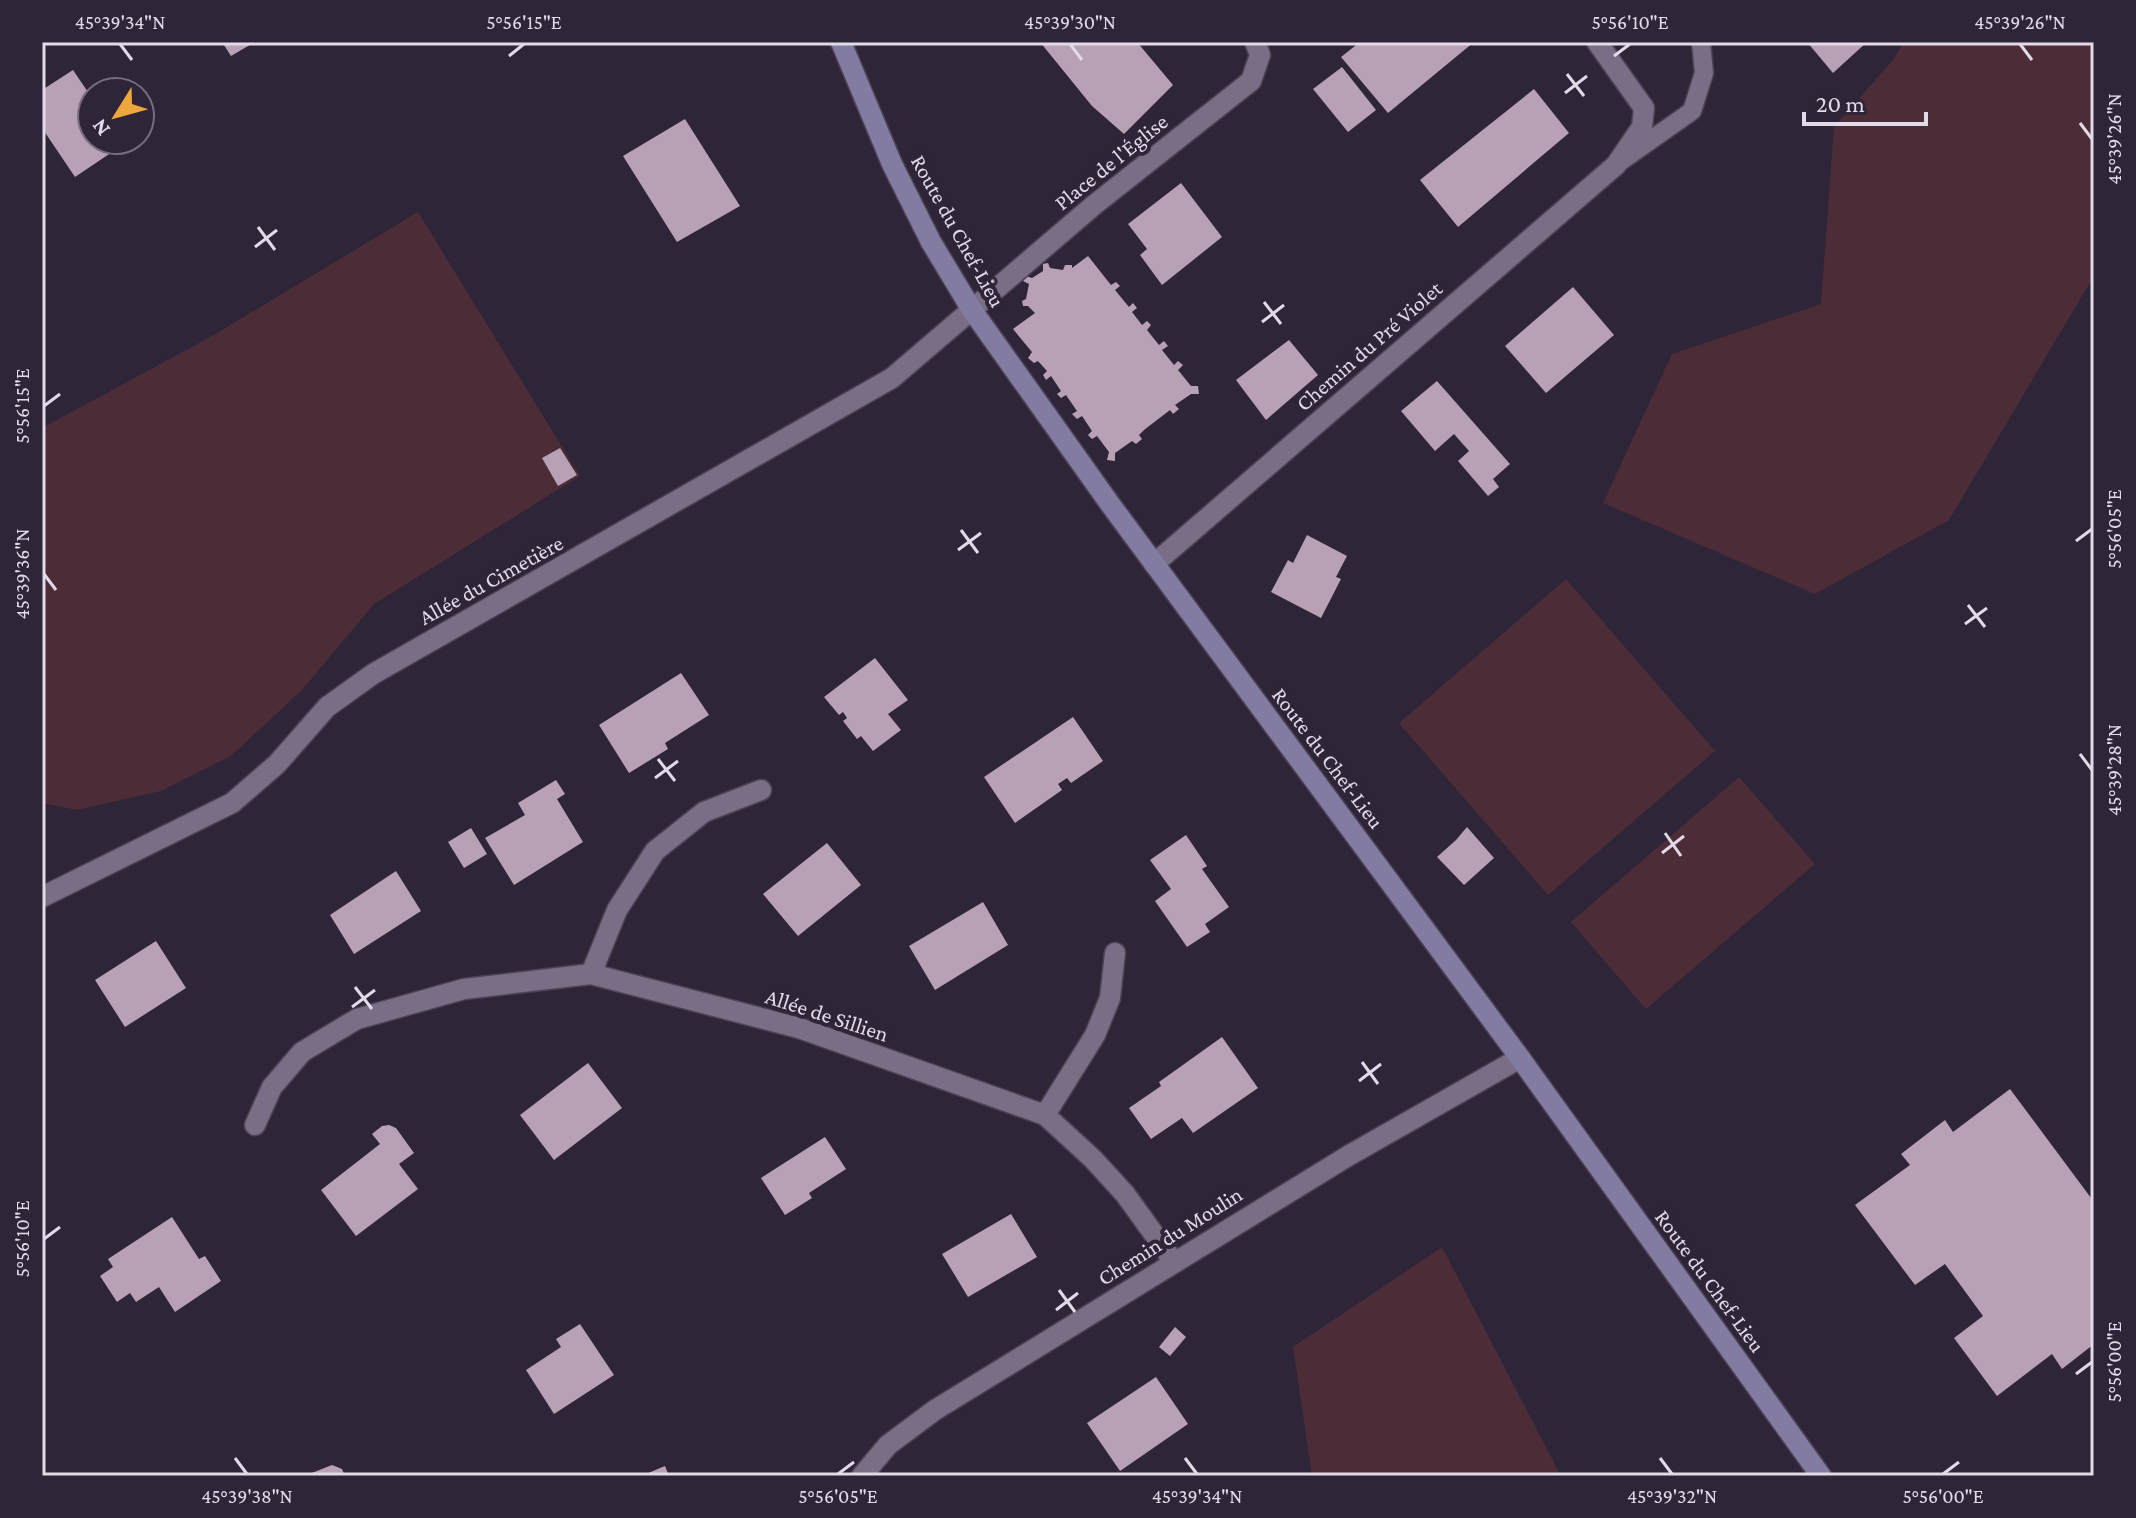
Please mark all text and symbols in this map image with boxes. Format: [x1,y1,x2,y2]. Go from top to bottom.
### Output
text: 45°39'34"N [75,11,165,33]
text: 5°56'15"E [486,11,562,33]
text: 45°39'30"N [1024,11,1116,33]
text: 5°56'10"E [1591,11,1669,33]
text: 45°39'26"N [1974,11,2066,33]
north arrow [76,76,156,156]
scale bar [1804,76,1926,126]
text: 20 m [1816,90,1865,117]
text: 45°39'26"N [2103,93,2125,185]
street label: Place de l'Église [1049,109,1173,215]
text: N [86,114,115,141]
street label: Route du Chef-Lieu [906,151,1010,312]
street label: Chemin du Pré Violet [1291,275,1448,416]
text: 5°56'15"E [11,368,33,444]
text: 5°56'05"E [2103,489,2125,569]
text: 45°39'36"N [11,528,33,620]
street label: Allée du Cimetière [415,530,567,630]
street label: Route du Chef-Lieu [1267,683,1389,834]
text: 45°39'28"N [2103,724,2125,816]
street label: Allée de Sillien [762,983,892,1047]
street label: Chemin du Moulin [1093,1181,1247,1290]
text: 5°56'10"E [11,1200,33,1278]
street label: Route du Chef-Lieu [1650,1205,1770,1357]
text: 5°56'00"E [2103,1321,2125,1403]
text: 45°39'38"N [201,1485,293,1507]
text: 5°56'05"E [798,1485,878,1507]
text: 45°39'34"N [1152,1485,1242,1507]
text: 45°39'32"N [1627,1485,1717,1507]
text: 5°56'00"E [1902,1485,1984,1507]

